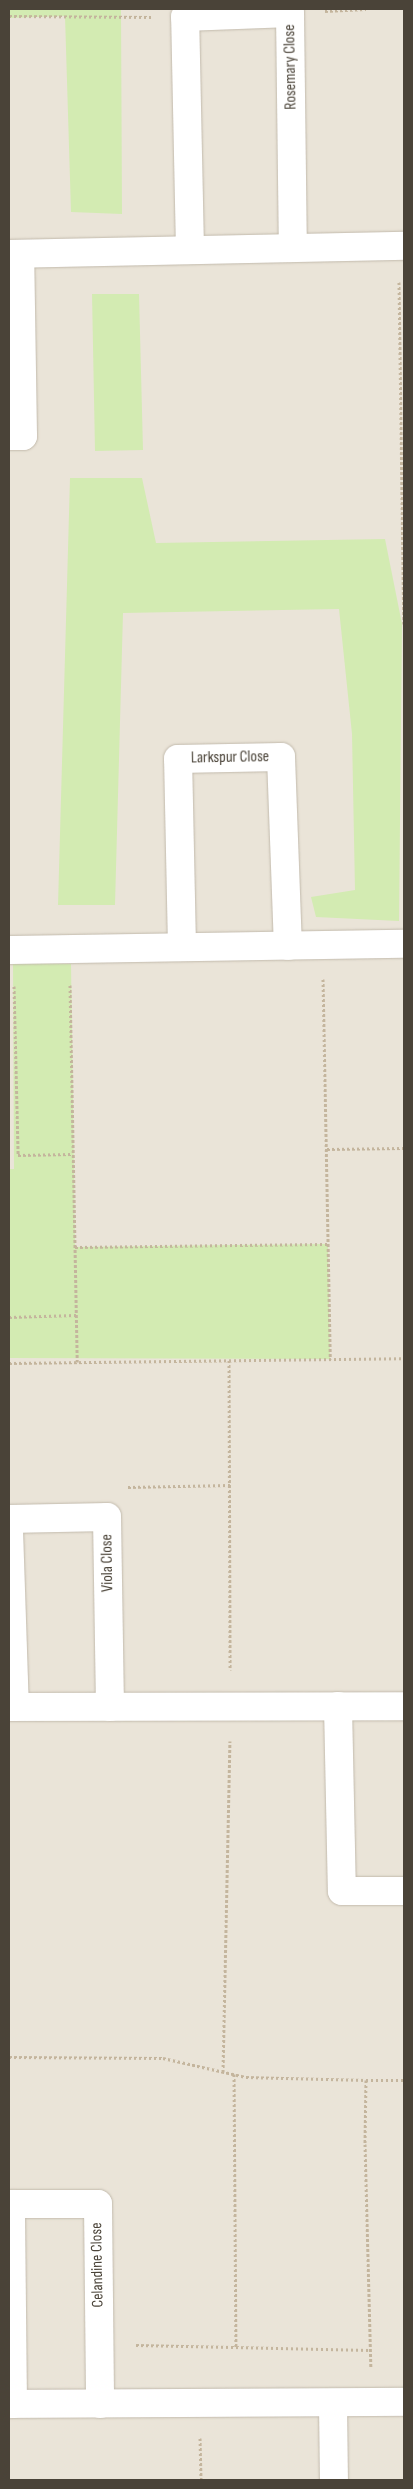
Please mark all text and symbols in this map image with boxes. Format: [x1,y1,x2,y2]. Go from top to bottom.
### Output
street label: Rosemary Close [281,24,301,110]
street label: Larkspur Close [191,748,269,768]
street label: Viola Close [98,1534,118,1592]
street label: Celandine Close [88,2222,108,2308]

